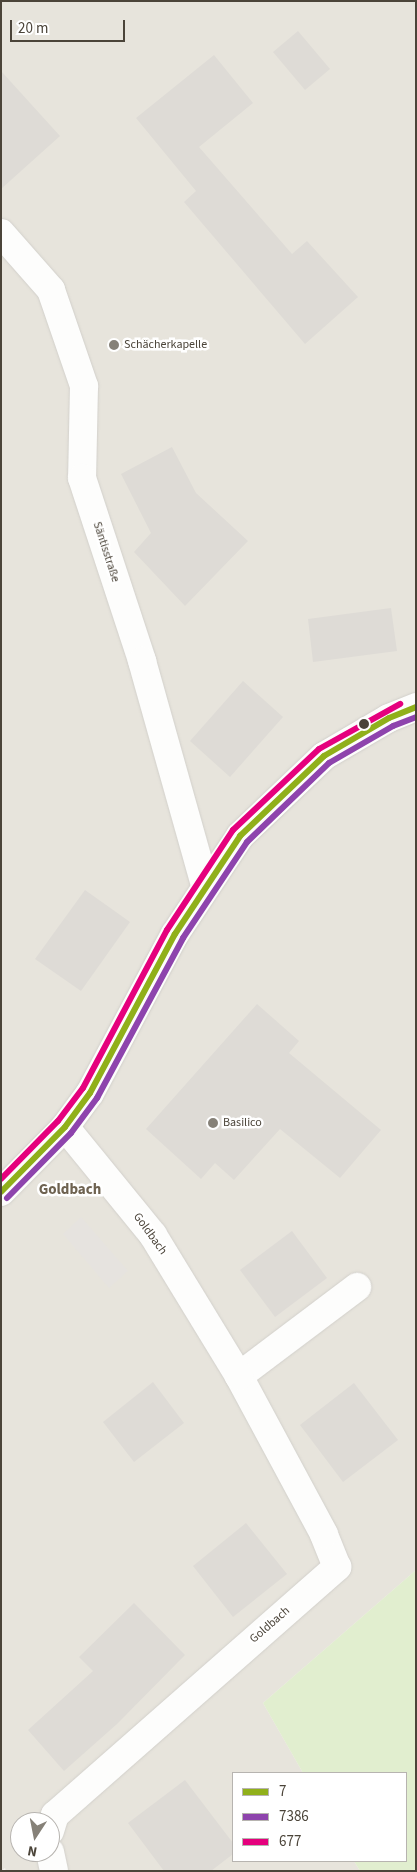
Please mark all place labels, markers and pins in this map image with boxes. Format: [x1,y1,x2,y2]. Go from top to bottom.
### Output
place label: Schächerkapelle [124,338,207,352]
marker: Schächerkapelle [108,339,120,351]
unlabelled marker [359,719,369,729]
place label: Basilico [223,1116,262,1130]
marker: Basilico [207,1117,219,1129]

